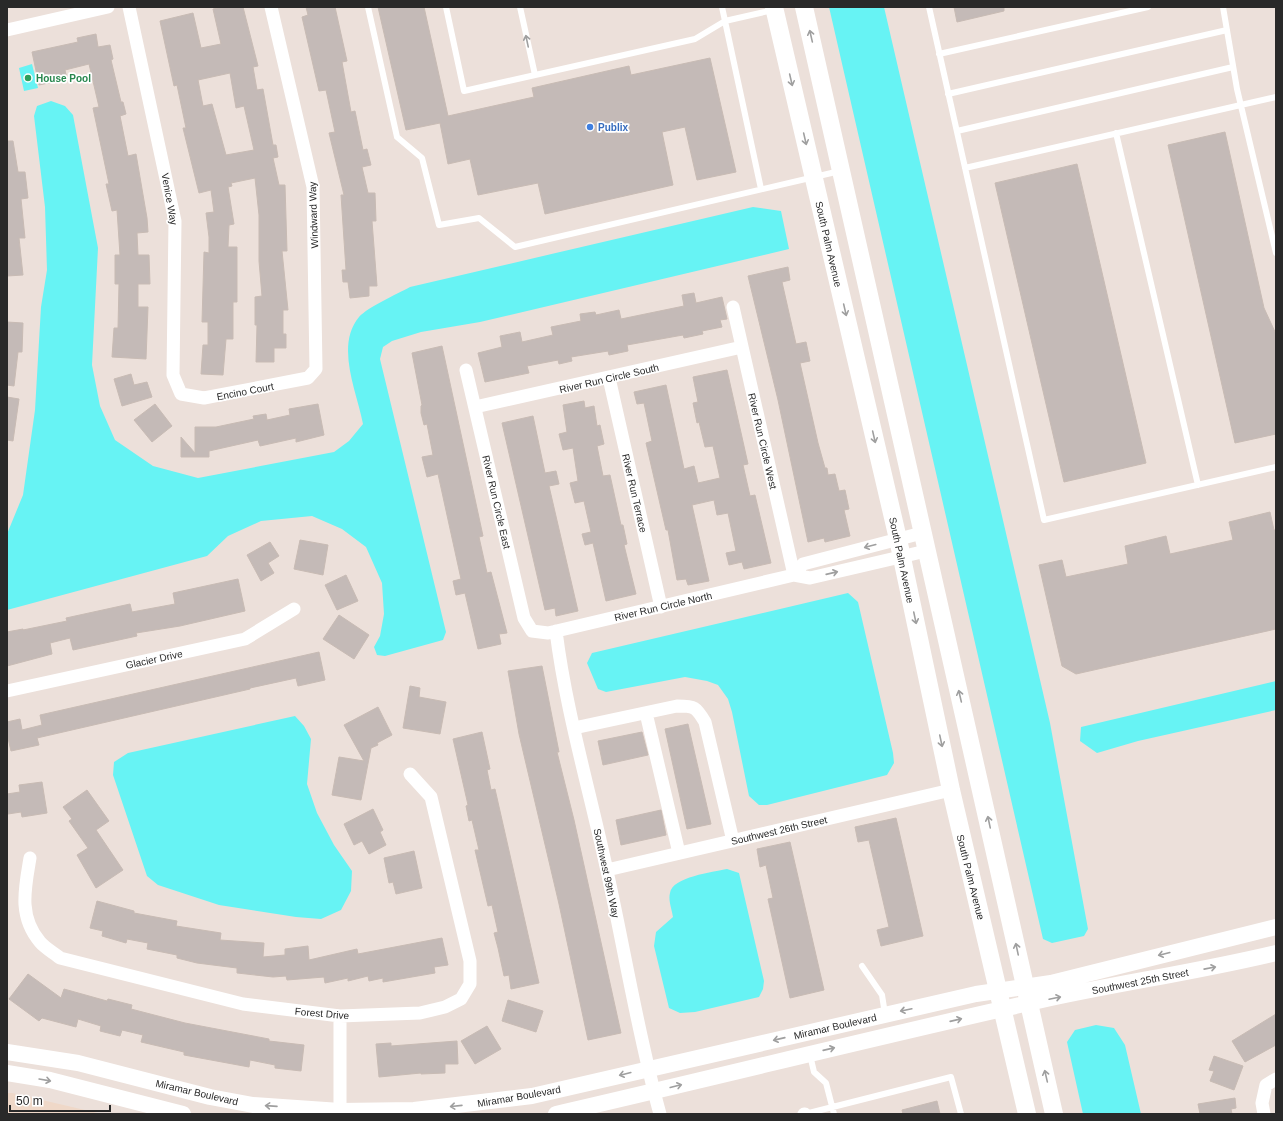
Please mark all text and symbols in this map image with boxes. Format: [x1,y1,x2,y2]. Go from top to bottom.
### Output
one-way arrow [806,30,814,43]
one-way arrow [523,35,531,48]
marker: House Pool [23,73,33,83]
place label: House Pool [36,73,91,84]
one-way arrow [788,73,795,86]
marker: Publix [585,122,595,132]
place label: Publix [598,122,628,133]
one-way arrow [802,133,809,146]
street label: Venice Way [160,172,179,226]
street label: Windward Way [307,181,320,249]
street label: South Palm Avenue [813,200,844,288]
one-way arrow [841,303,849,316]
street label: River Run Circle South [558,362,660,395]
street label: Encino Court [216,381,275,402]
street label: River Run Circle West [746,392,779,490]
one-way arrow [871,430,878,443]
street label: River Run Terrace [620,453,649,534]
street label: River Run Circle East [480,454,513,550]
street label: South Palm Avenue [887,516,916,605]
one-way arrow [864,543,877,550]
one-way arrow [825,569,838,577]
street label: River Run Circle North [613,590,713,623]
one-way arrow [911,611,919,624]
street label: Glacier Drive [125,648,184,671]
one-way arrow [955,689,963,702]
one-way arrow [937,734,945,747]
street label: Southwest 26th Street [730,814,828,847]
one-way arrow [984,816,992,829]
street label: Southwest 99th Way [592,827,621,919]
street label: South Palm Avenue [955,833,987,921]
one-way arrow [1012,943,1020,956]
one-way arrow [1158,951,1171,959]
one-way arrow [1203,964,1216,972]
street label: Southwest 25th Street [1091,967,1190,996]
one-way arrow [1048,993,1061,1001]
street label: Forest Drive [294,1006,350,1021]
one-way arrow [899,1006,912,1014]
street label: Miramar Boulevard [793,1012,878,1041]
one-way arrow [949,1016,962,1024]
one-way arrow [773,1035,786,1043]
one-way arrow [822,1044,835,1052]
one-way arrow [1041,1070,1049,1083]
one-way arrow [619,1071,632,1078]
one-way arrow [39,1076,52,1084]
street label: Miramar Boulevard [154,1078,239,1107]
one-way arrow [669,1081,682,1089]
street label: Miramar Boulevard [477,1084,562,1109]
scale bar [10,1087,110,1113]
text: 50 m [16,1094,43,1108]
one-way arrow [265,1102,278,1109]
one-way arrow [450,1103,463,1110]

